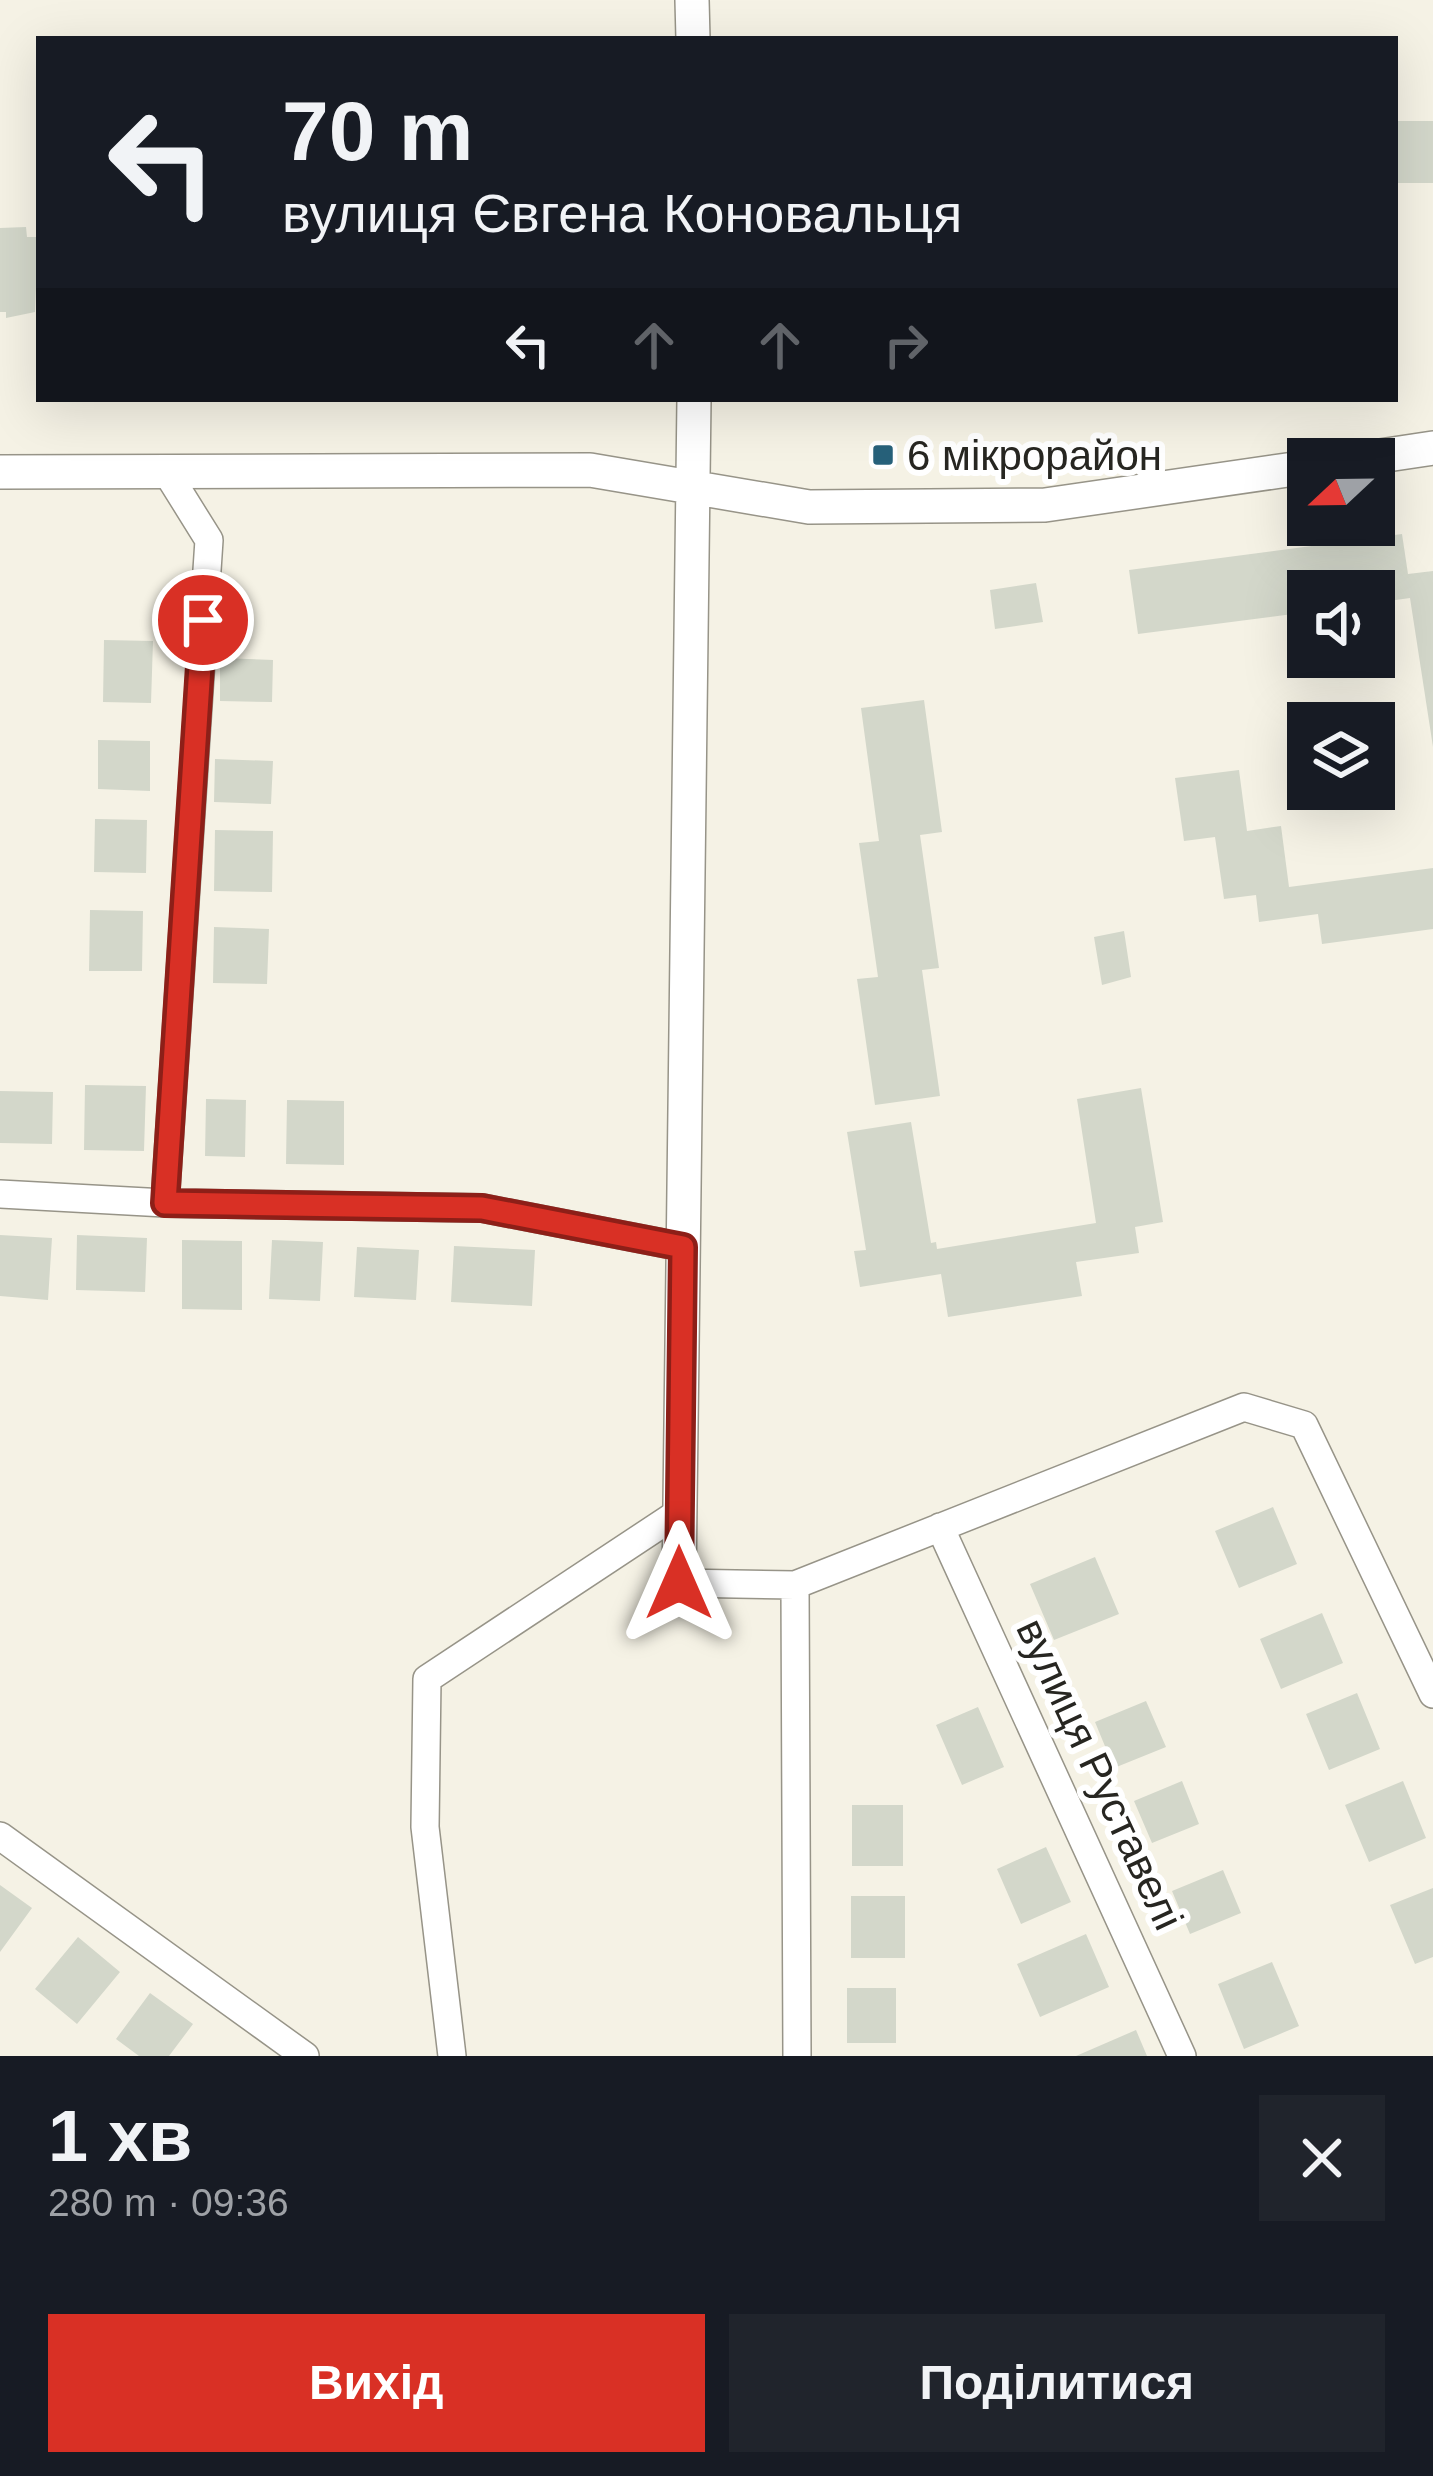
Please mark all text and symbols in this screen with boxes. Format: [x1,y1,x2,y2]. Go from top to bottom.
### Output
icon: left [84,84,240,240]
text: 70 m [282,84,473,178]
text: вулиця Євгена Коновальця [282,183,962,243]
icon: left [495,312,561,378]
icon: ahead [621,312,687,378]
icon: ahead [747,312,813,378]
icon: right [873,312,939,378]
place label: 6 мікрорайон [907,432,1162,479]
north arrow [1287,438,1395,546]
map controls [1287,438,1395,810]
marker: 6 мікрорайон [870,442,896,468]
pin [152,569,254,671]
button: sound [1287,570,1395,678]
icon: arrive [170,587,236,653]
button: layers [1287,702,1395,810]
position arrow [616,1520,742,1646]
street label: вулиця Руставелі [1007,1611,1193,1937]
button: close [1259,2095,1385,2221]
text: 1 хв [48,2096,192,2176]
text: 280 m · 09:36 [48,2181,289,2224]
button: Вихід [48,2314,705,2452]
button: Поділитися [729,2314,1385,2452]

